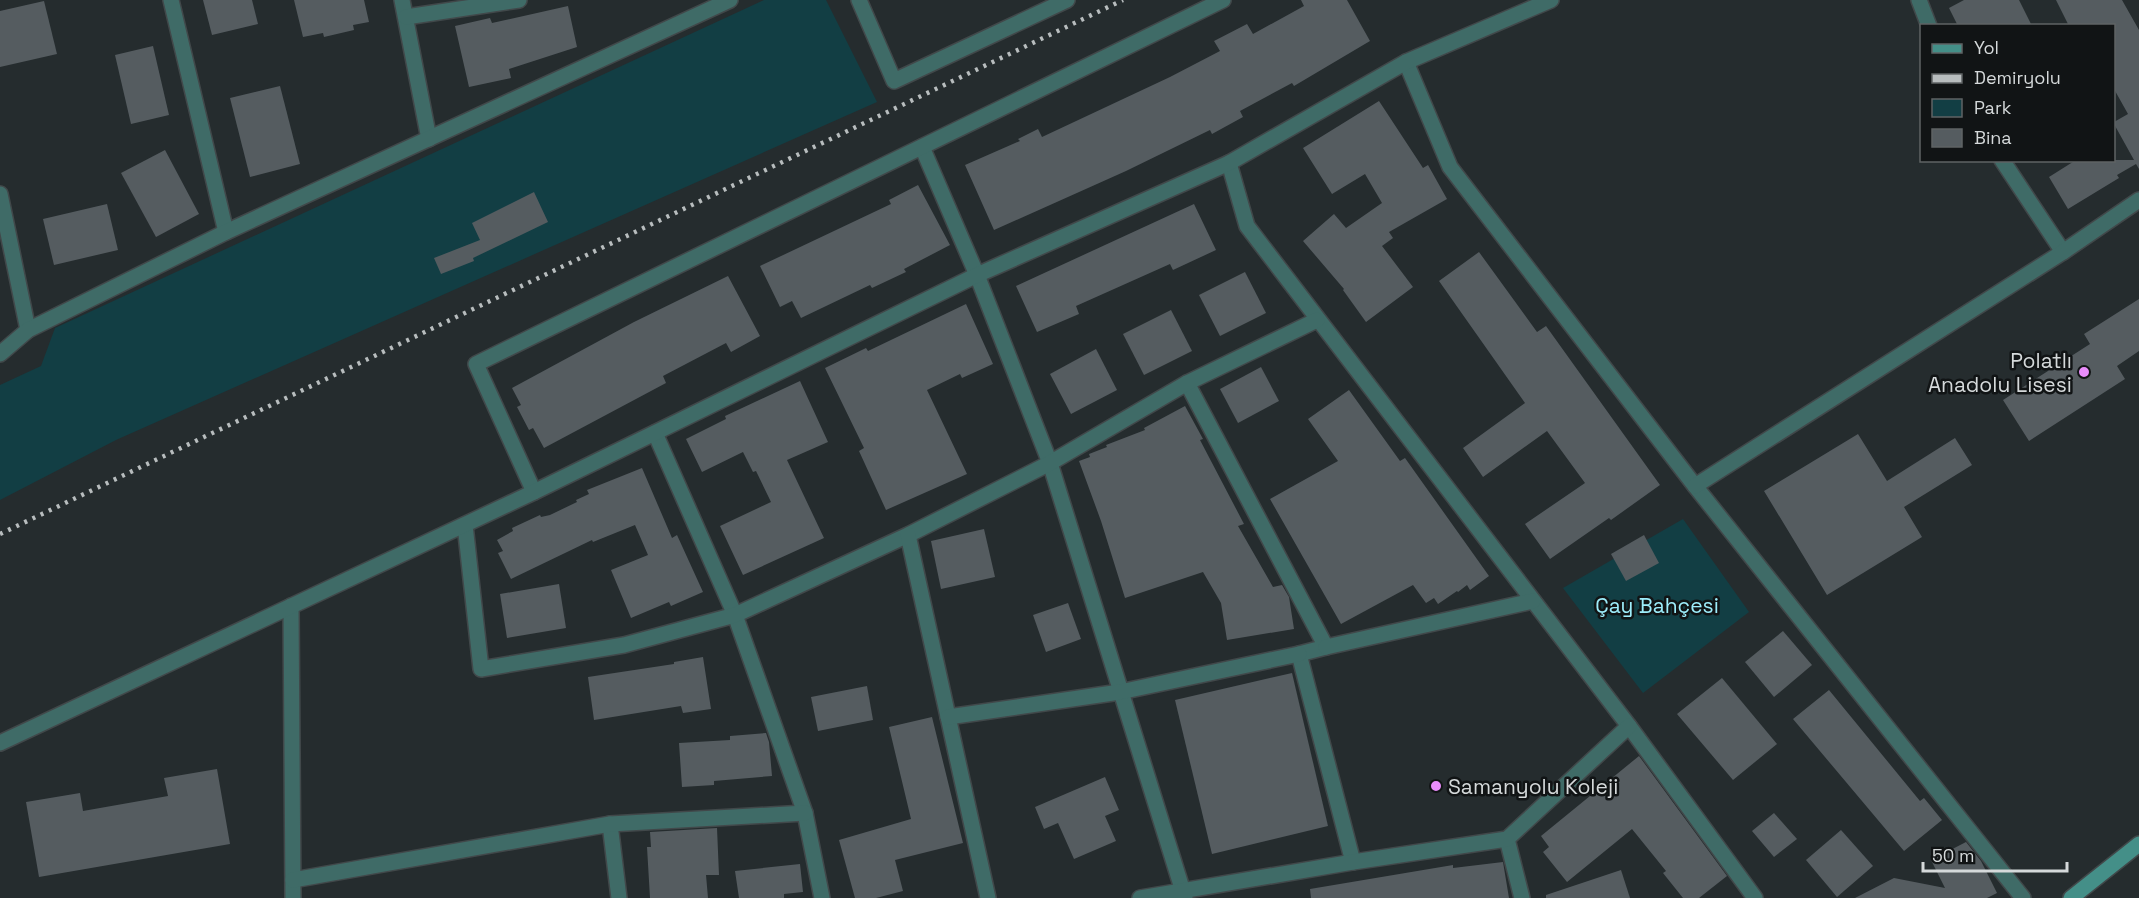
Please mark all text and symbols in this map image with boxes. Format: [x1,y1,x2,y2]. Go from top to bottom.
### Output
legend [1920,24,2115,162]
text: Yol [1974,36,1999,59]
text: Demiryolu [1974,66,2061,89]
text: Park [1974,96,2012,119]
text: Bina [1974,126,2012,149]
place label: Polatlı Anadolu Lisesi [1928,347,2072,398]
marker: Polatlı Anadolu Lisesi [2077,365,2091,379]
park label: Çay Bahçesi [1595,592,1719,619]
place label: Samanyolu Koleji [1448,773,1618,800]
marker: Samanyolu Koleji [1429,779,1443,793]
scale bar [1923,835,2067,873]
text: 50 m [1932,844,1974,867]

